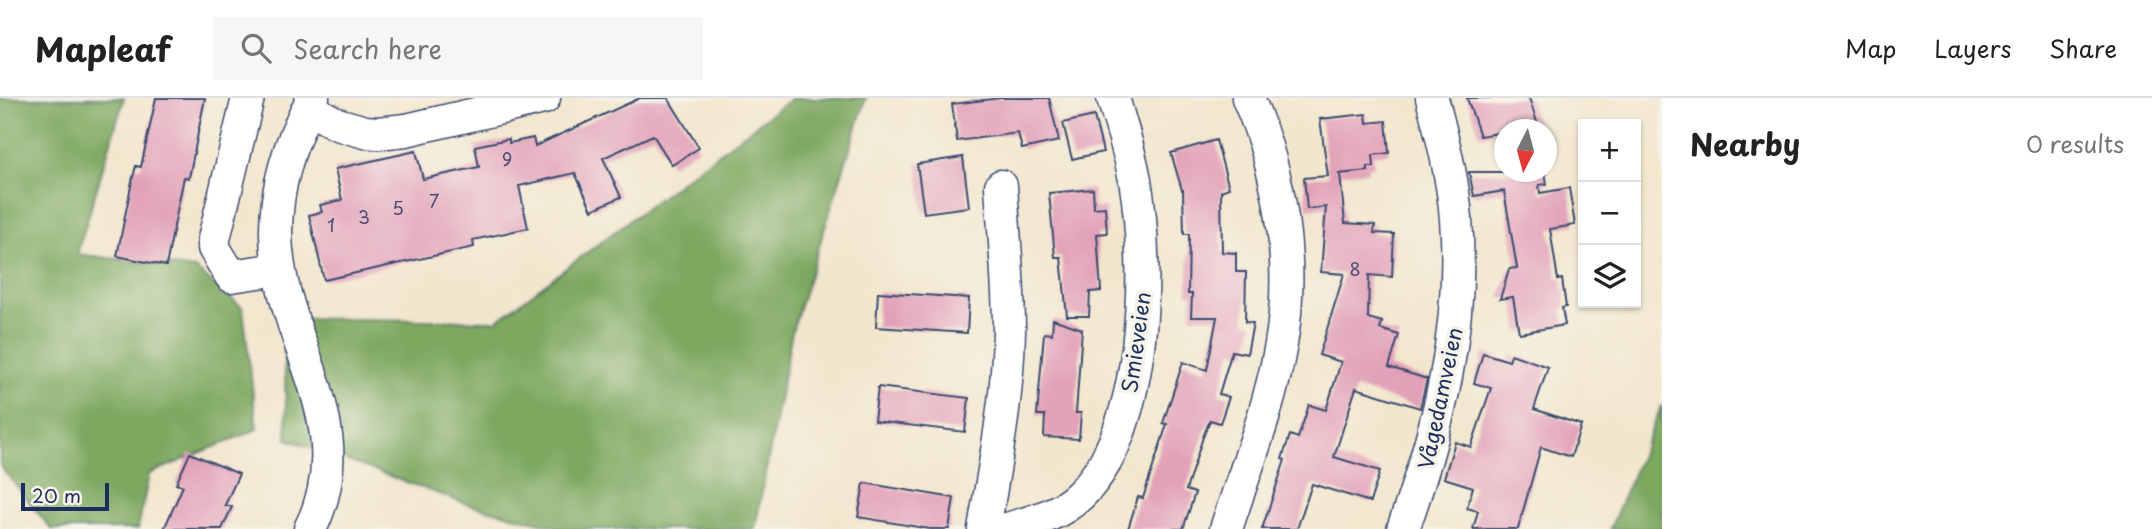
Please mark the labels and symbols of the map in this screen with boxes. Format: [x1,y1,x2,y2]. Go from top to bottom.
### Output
north arrow [1494,119,1557,182]
house number: 9 [502,145,512,172]
house number: 7 [429,187,439,214]
house number: 5 [392,194,404,221]
house number: 3 [358,203,370,230]
house number: 1 [327,211,335,238]
house number: 8 [1349,255,1361,282]
street label: Smieveien [1112,289,1158,395]
street label: Vågedamveien [1408,324,1470,472]
scale bar [21,480,108,512]

